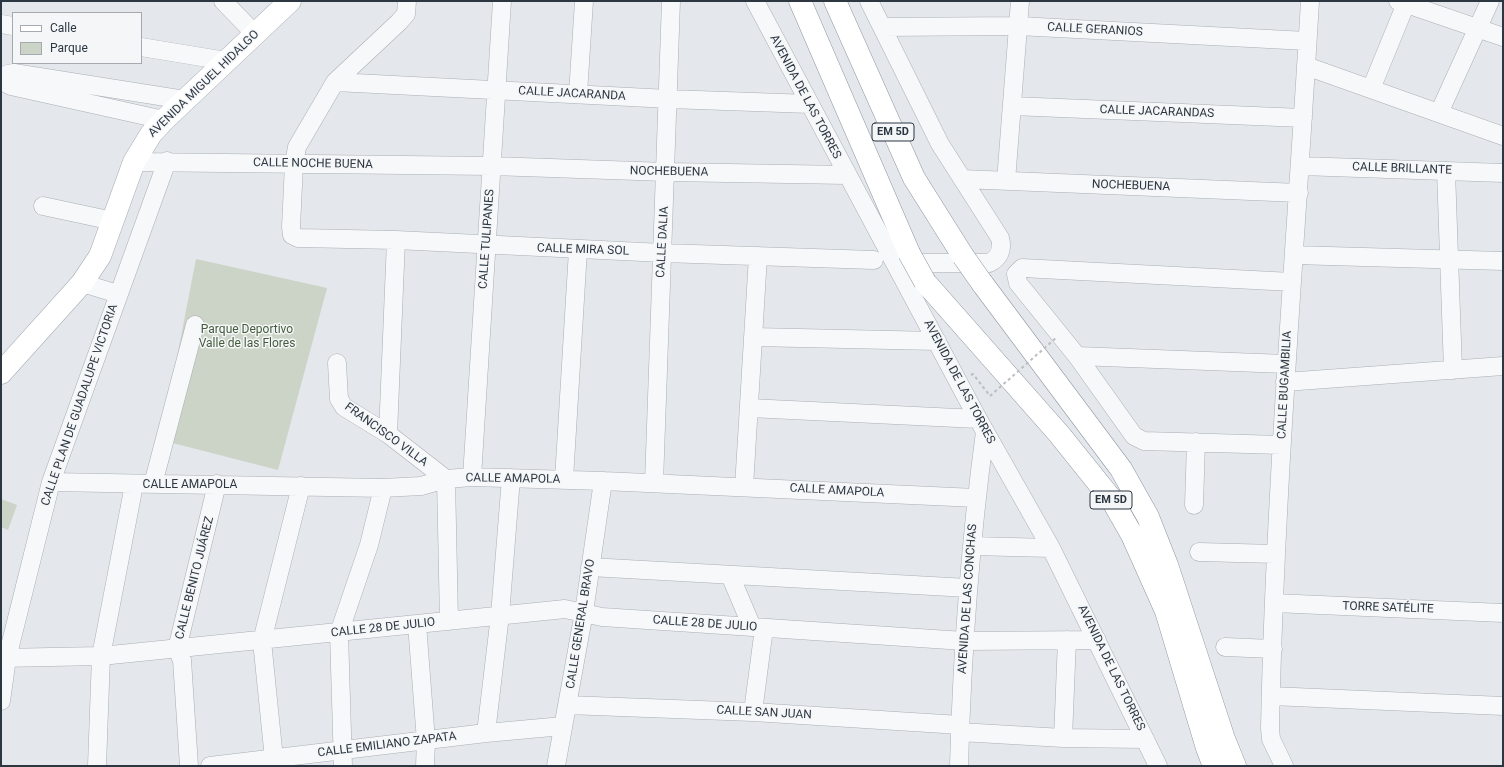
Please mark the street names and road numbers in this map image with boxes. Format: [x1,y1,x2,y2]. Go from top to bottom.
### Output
street label: CALLE GERANIOS [1047,20,1143,40]
street label: AVENIDA MIGUEL HIDALGO [146,27,262,141]
street label: AVENIDA DE LAS TORRES [766,33,844,161]
street label: CALLE JACARANDA [518,84,626,104]
street label: CALLE JACARANDAS [1099,103,1215,121]
road number: EM 5D [872,123,914,141]
street label: CALLE NOCHE BUENA [253,156,373,172]
street label: CALLE BRILLANTE [1352,160,1452,178]
street label: NOCHEBUENA [630,164,708,180]
street label: NOCHEBUENA [1091,177,1171,195]
street label: CALLE TULIPANES [476,189,498,289]
street label: CALLE DALIA [654,206,672,278]
street label: CALLE MIRA SOL [537,241,629,259]
street label: CALLE PLAN DE GUADALUPE VICTORIA [39,302,121,508]
street label: AVENIDA DE LAS TORRES [920,318,998,446]
street label: CALLE BUGAMBILIA [1275,330,1295,440]
street label: FRANCISCO VILLA [342,400,430,470]
street label: CALLE AMAPOLA [465,471,561,487]
street label: CALLE AMAPOLA [143,478,237,492]
street label: CALLE AMAPOLA [789,481,885,501]
road number: EM 5D [1090,491,1132,509]
street label: CALLE BENITO JUÁREZ [173,515,217,641]
street label: AVENIDA DE LAS CONCHAS [956,523,980,675]
street label: CALLE GENERAL BRAVO [564,558,598,690]
street label: TORRE SATÉLITE [1342,599,1434,617]
street label: AVENIDA DE LAS TORRES [1074,603,1148,733]
street label: CALLE 28 DE JULIO [652,613,758,635]
street label: CALLE 28 DE JULIO [330,615,436,641]
street label: CALLE SAN JUAN [716,703,812,723]
street label: CALLE EMILIANO ZAPATA [317,729,457,761]

